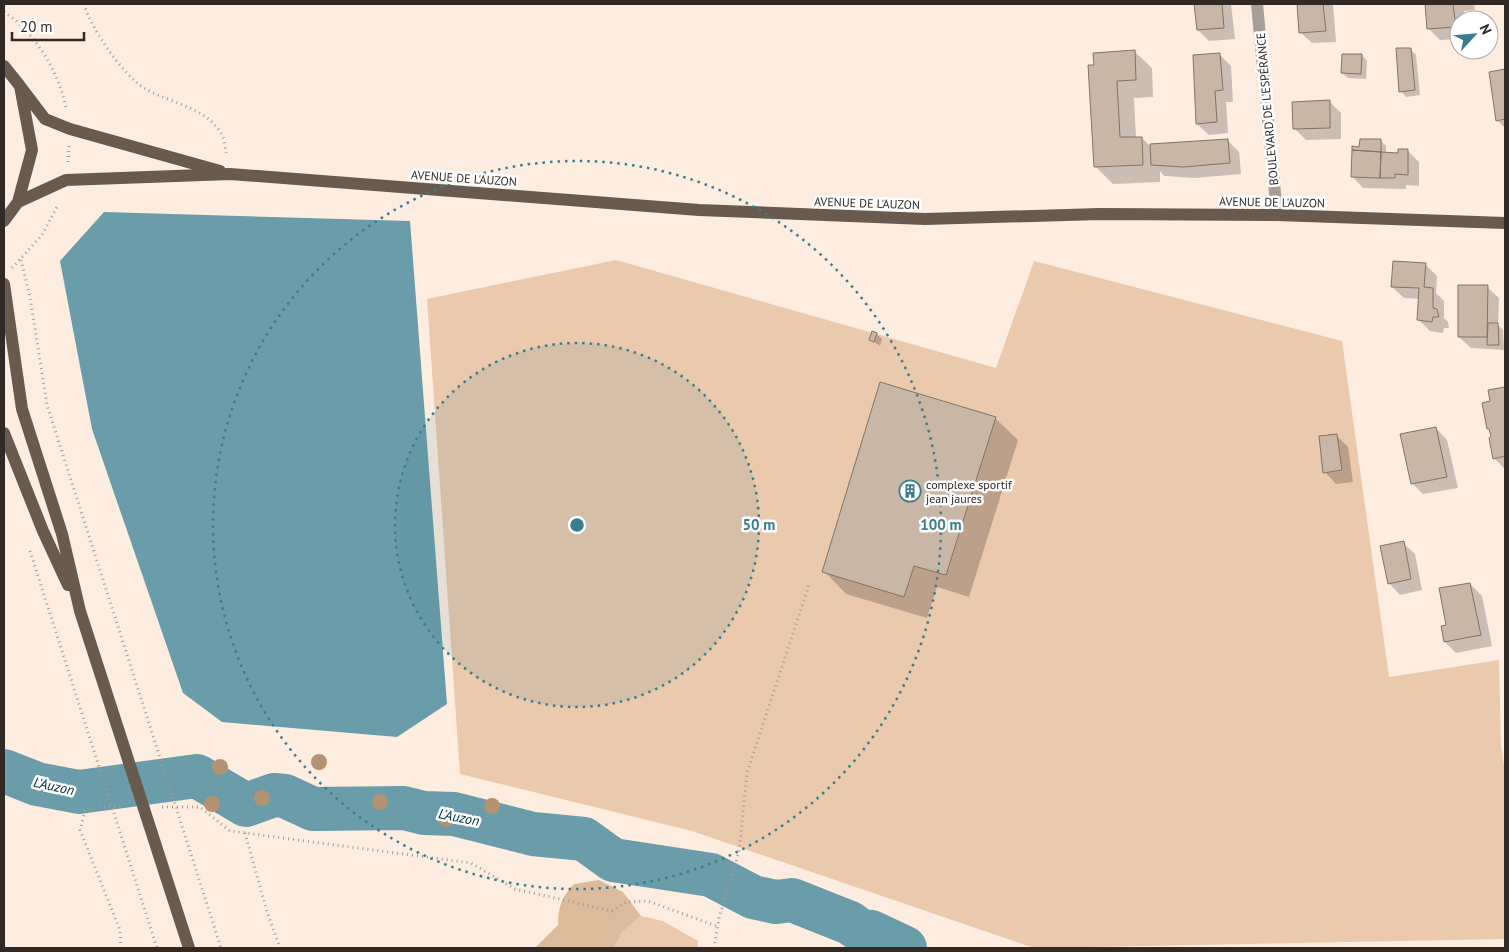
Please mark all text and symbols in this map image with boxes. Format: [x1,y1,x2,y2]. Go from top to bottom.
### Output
scale bar [12,10,85,42]
north arrow [1449,10,1499,60]
text: 20 m [20,17,53,36]
text: N [1476,21,1496,37]
street label: BOULEVARD DE L'ESPÉRANCE [1253,32,1281,186]
street label: AVENUE DE L'AUZON [411,167,517,189]
street label: AVENUE DE L'AUZON [814,194,920,212]
street label: AVENUE DE L'AUZON [1219,194,1325,210]
place label: complexe sportif jean jaures [926,477,1013,506]
building icon: complexe sportif jean jaures [898,479,922,503]
text: 50 m [743,515,775,534]
text: 100 m [920,515,962,534]
centre of rings [568,516,586,534]
water label: L'Auzon [32,773,76,799]
water label: L'Auzon [437,804,481,830]

